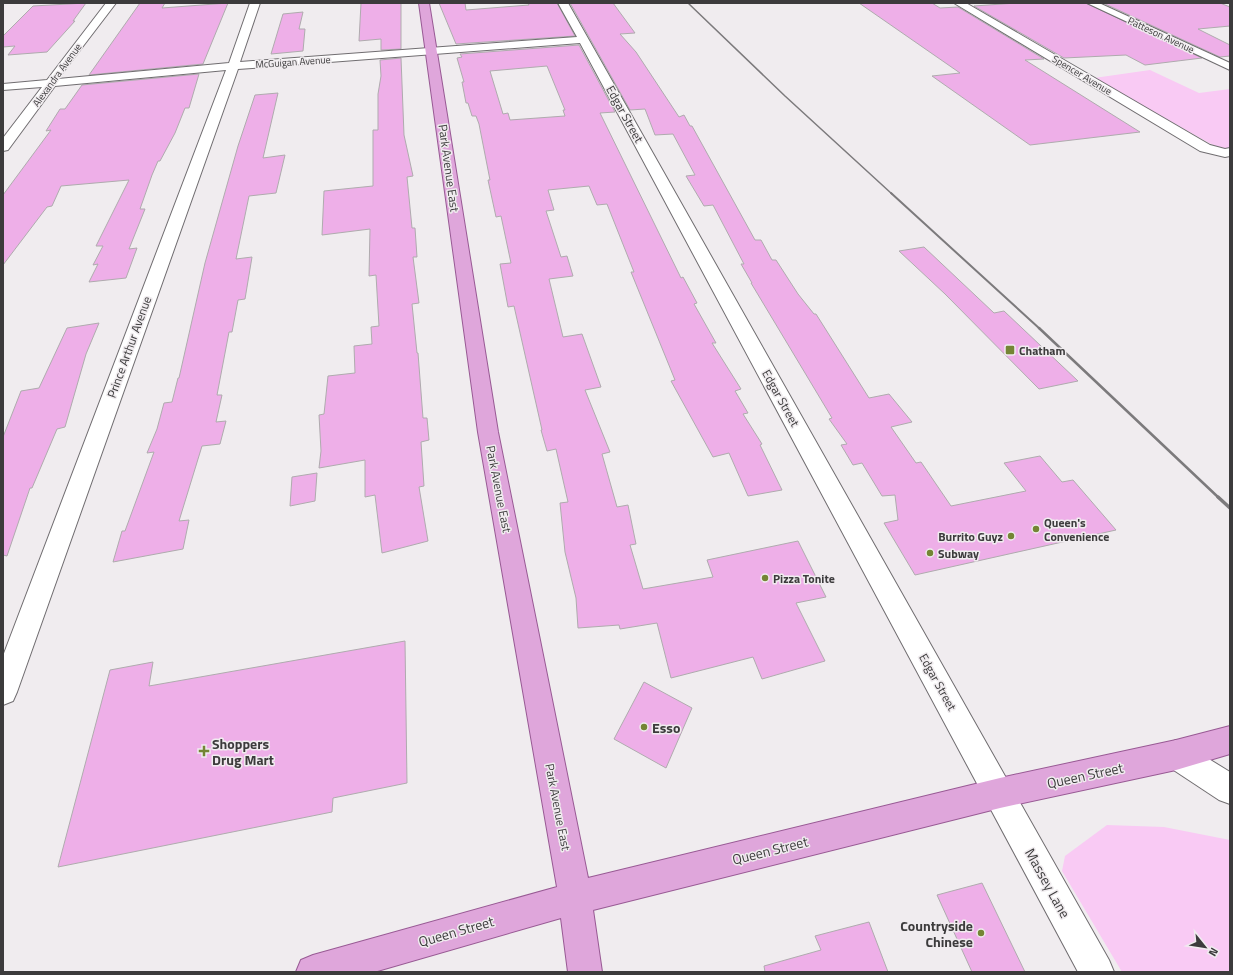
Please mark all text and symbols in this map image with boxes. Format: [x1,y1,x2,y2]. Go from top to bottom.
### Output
street label: Patteson Avenue [1125,13,1197,57]
street label: Alexandra Avenue [29,40,85,110]
street label: Spencer Avenue [1049,51,1115,99]
street label: McGuigan Avenue [255,52,331,72]
street label: Edgar Street [601,82,649,147]
street label: Park Avenue East [433,123,465,214]
street label: Prince Arthur Avenue [102,294,156,400]
place label: Chatham [1019,341,1066,360]
marker: Chatham [1004,344,1016,356]
street label: Edgar Street [757,366,805,431]
street label: Park Avenue East [481,444,517,535]
place label: Queen's Convenience [1044,513,1109,546]
marker: Queen's Convenience [1031,524,1041,534]
place label: Burrito Guyz [938,527,1003,546]
marker: Burrito Guyz [1006,531,1016,541]
place label: Subway [938,544,979,563]
marker: Subway [925,548,935,558]
place label: Pizza Tonite [773,569,835,588]
marker: Pizza Tonite [760,573,770,583]
street label: Edgar Street [914,650,962,715]
place label: Esso [652,717,680,738]
marker: Esso [639,722,649,732]
place label: Shoppers Drug Mart [212,733,274,770]
marker: Shoppers Drug Mart [199,746,209,756]
street label: Queen Street [1045,757,1125,793]
street label: Park Avenue East [540,762,576,853]
street label: Queen Street [730,830,810,870]
street label: Massey Lane [1020,844,1076,922]
street label: Queen Street [416,910,496,952]
place label: Countryside Chinese [900,915,973,952]
north arrow [1185,927,1225,967]
marker: Countryside Chinese [976,928,986,938]
text: N [1205,945,1222,959]

